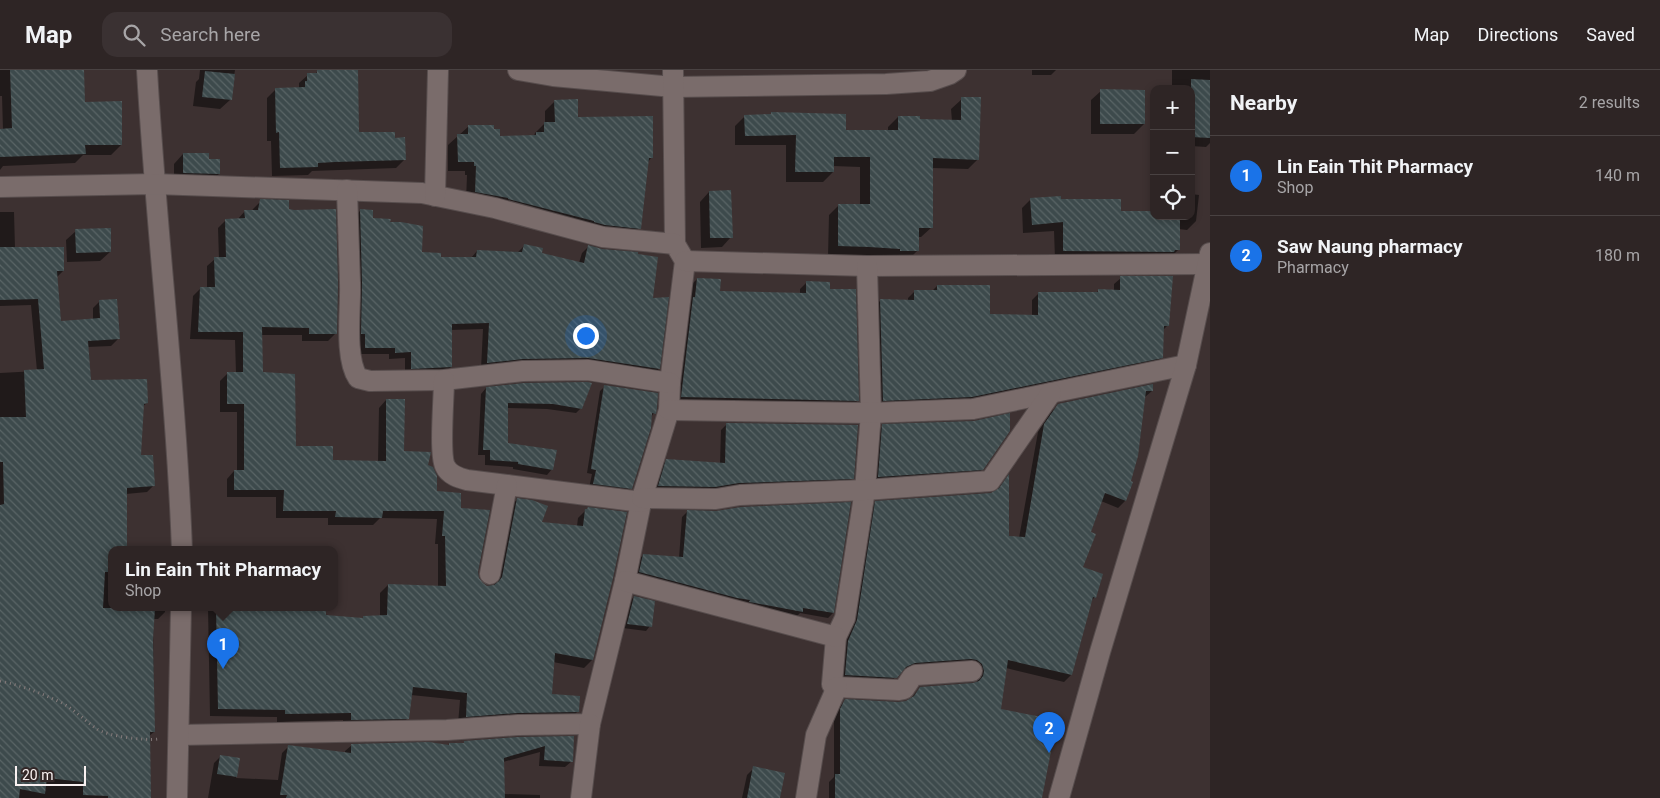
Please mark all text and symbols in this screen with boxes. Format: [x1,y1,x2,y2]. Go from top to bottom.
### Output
search box [102,12,452,57]
text: Map [25,21,72,49]
icon: search [120,21,148,49]
text: Search here [160,23,260,46]
text: Map [1414,24,1449,45]
text: Directions [1477,24,1558,45]
text: Saved [1586,24,1635,45]
map controls [1150,85,1195,220]
button: + [1150,85,1195,130]
text: Nearby [1230,91,1297,115]
text: 2 results [1579,93,1640,112]
button: − [1150,130,1195,175]
text: Lin Eain Thit Pharmacy [1277,155,1473,178]
text: 1 [1241,166,1251,185]
text: 140 m [1595,166,1640,185]
button: locate [1150,175,1195,220]
text: Shop [1277,178,1313,197]
text: Saw Naung pharmacy [1277,235,1463,258]
text: 2 [1241,246,1251,265]
text: 180 m [1595,246,1640,265]
text: Pharmacy [1277,258,1349,277]
your location [573,323,599,349]
popup [108,546,338,611]
text: Lin Eain Thit Pharmacy [125,558,321,581]
text: Shop [125,581,161,600]
pin: 1 [207,628,239,669]
pin: 2 [1033,712,1065,753]
scale bar [15,763,86,786]
text: 20 m [22,767,54,783]

